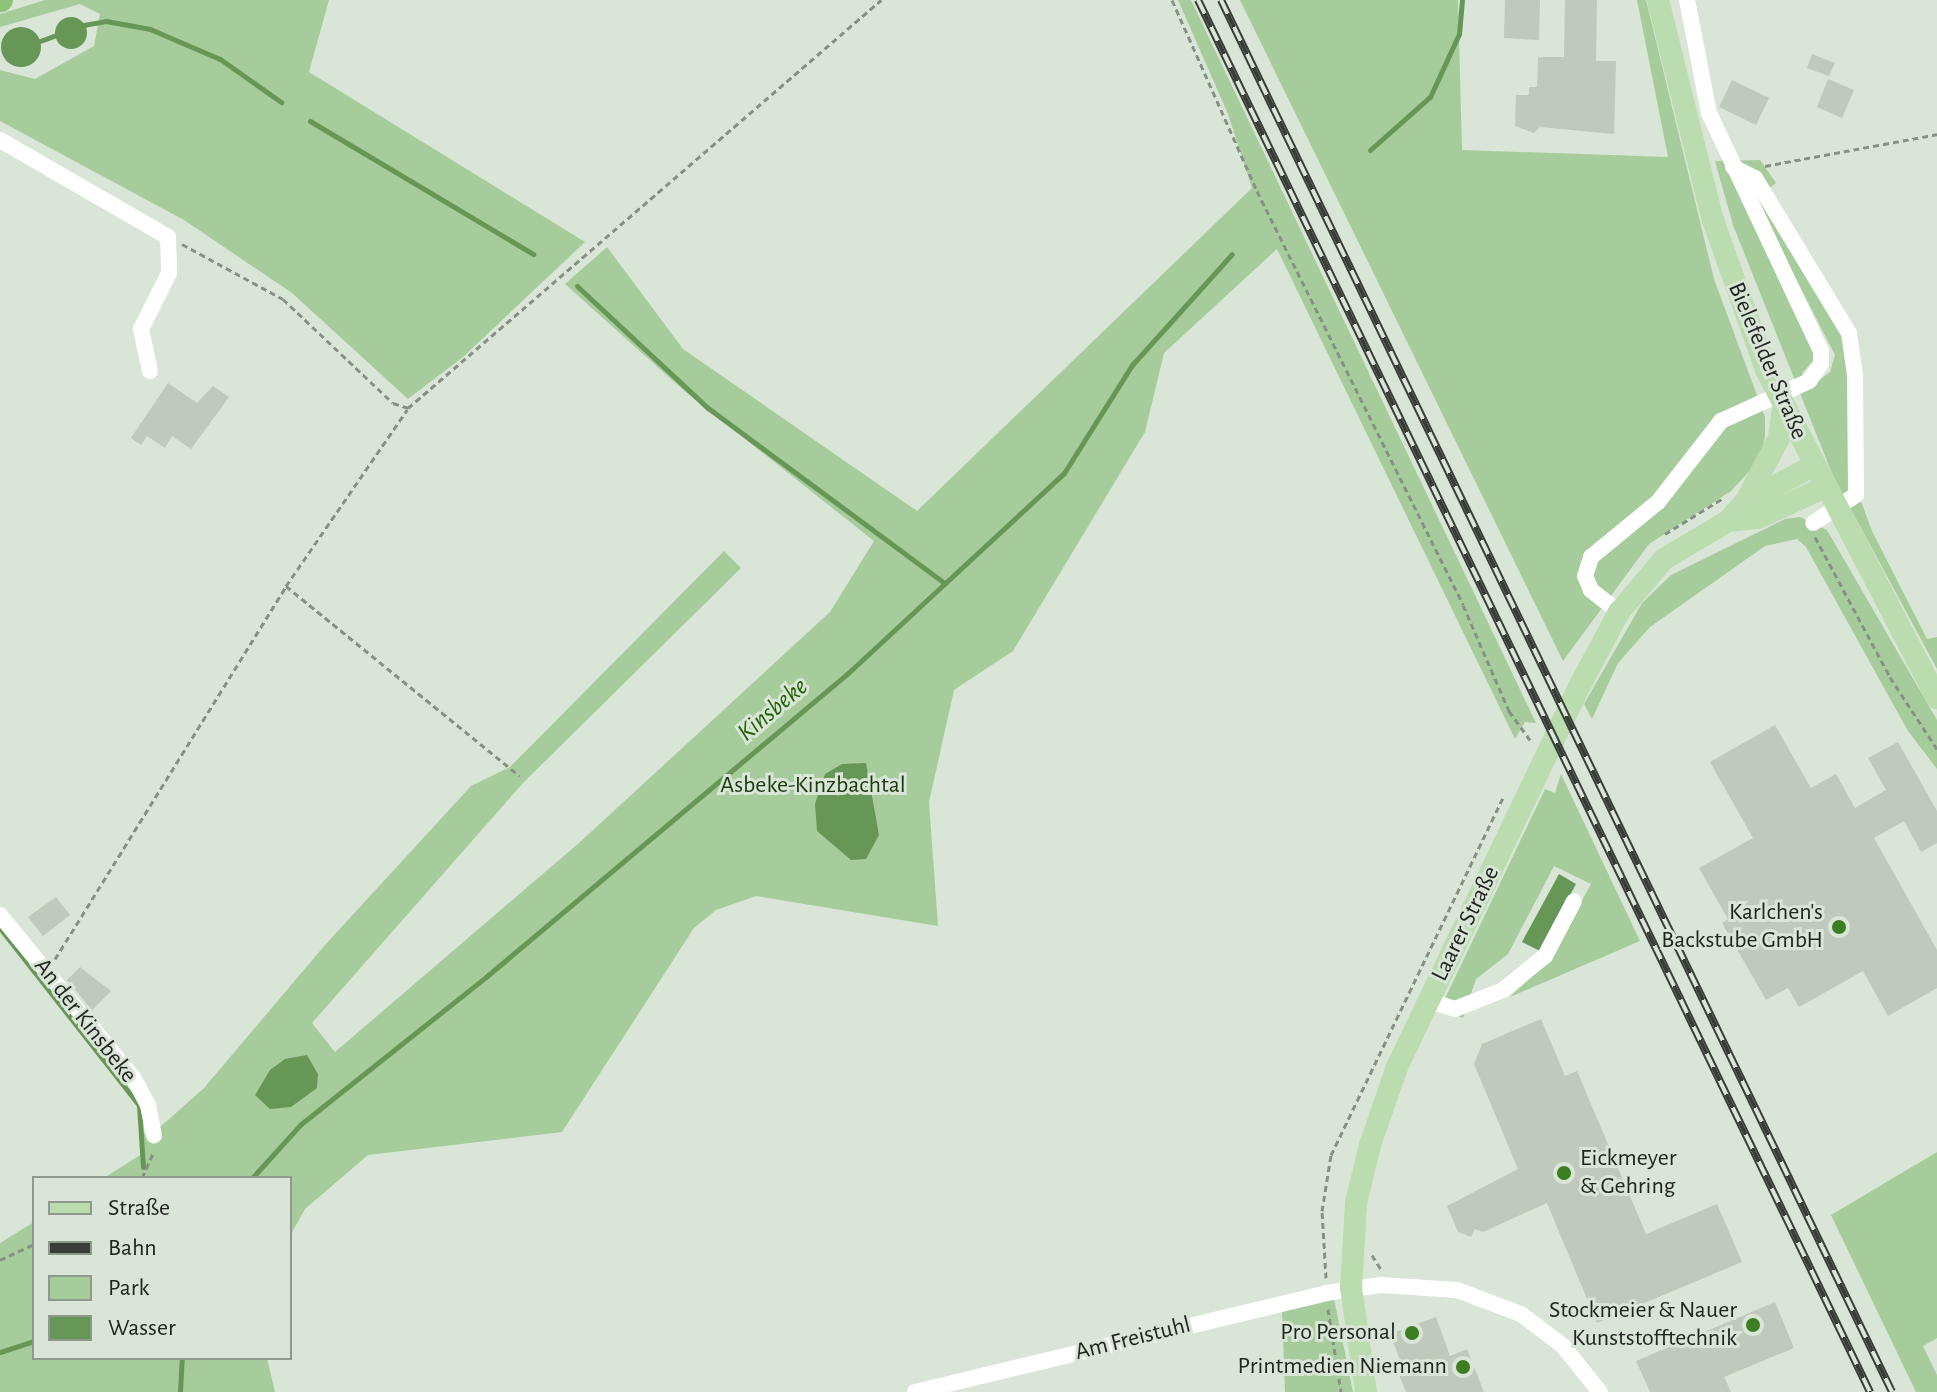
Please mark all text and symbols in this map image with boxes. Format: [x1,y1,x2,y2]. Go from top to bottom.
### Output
street label: Bielefelder Straße [1721,278,1813,444]
water label: Kinsbeke [731,672,815,748]
park label: Asbeke-Kinzbachtal [720,772,906,800]
street label: Laarer Straße [1426,862,1506,986]
place label: Karlchen's Backstube GmbH [1661,899,1823,955]
marker: Karlchen's Backstube GmbH [1830,918,1848,936]
street label: An der Kinsbeke [27,953,143,1089]
place label: Eickmeyer & Gehring [1580,1145,1677,1201]
marker: Eickmeyer & Gehring [1555,1164,1573,1182]
legend [32,1176,292,1360]
text: Straße [108,1196,170,1220]
text: Bahn [108,1236,157,1260]
text: Park [108,1276,149,1300]
place label: Stockmeier & Nauer Kunststofftechnik [1549,1297,1737,1353]
street label: Am Freistuhl [1072,1311,1194,1367]
text: Wasser [108,1316,176,1340]
marker: Stockmeier & Nauer Kunststofftechnik [1744,1316,1762,1334]
place label: Pro Personal [1280,1319,1396,1347]
marker: Pro Personal [1403,1324,1421,1342]
place label: Printmedien Niemann [1238,1353,1447,1381]
marker: Printmedien Niemann [1454,1358,1472,1376]

